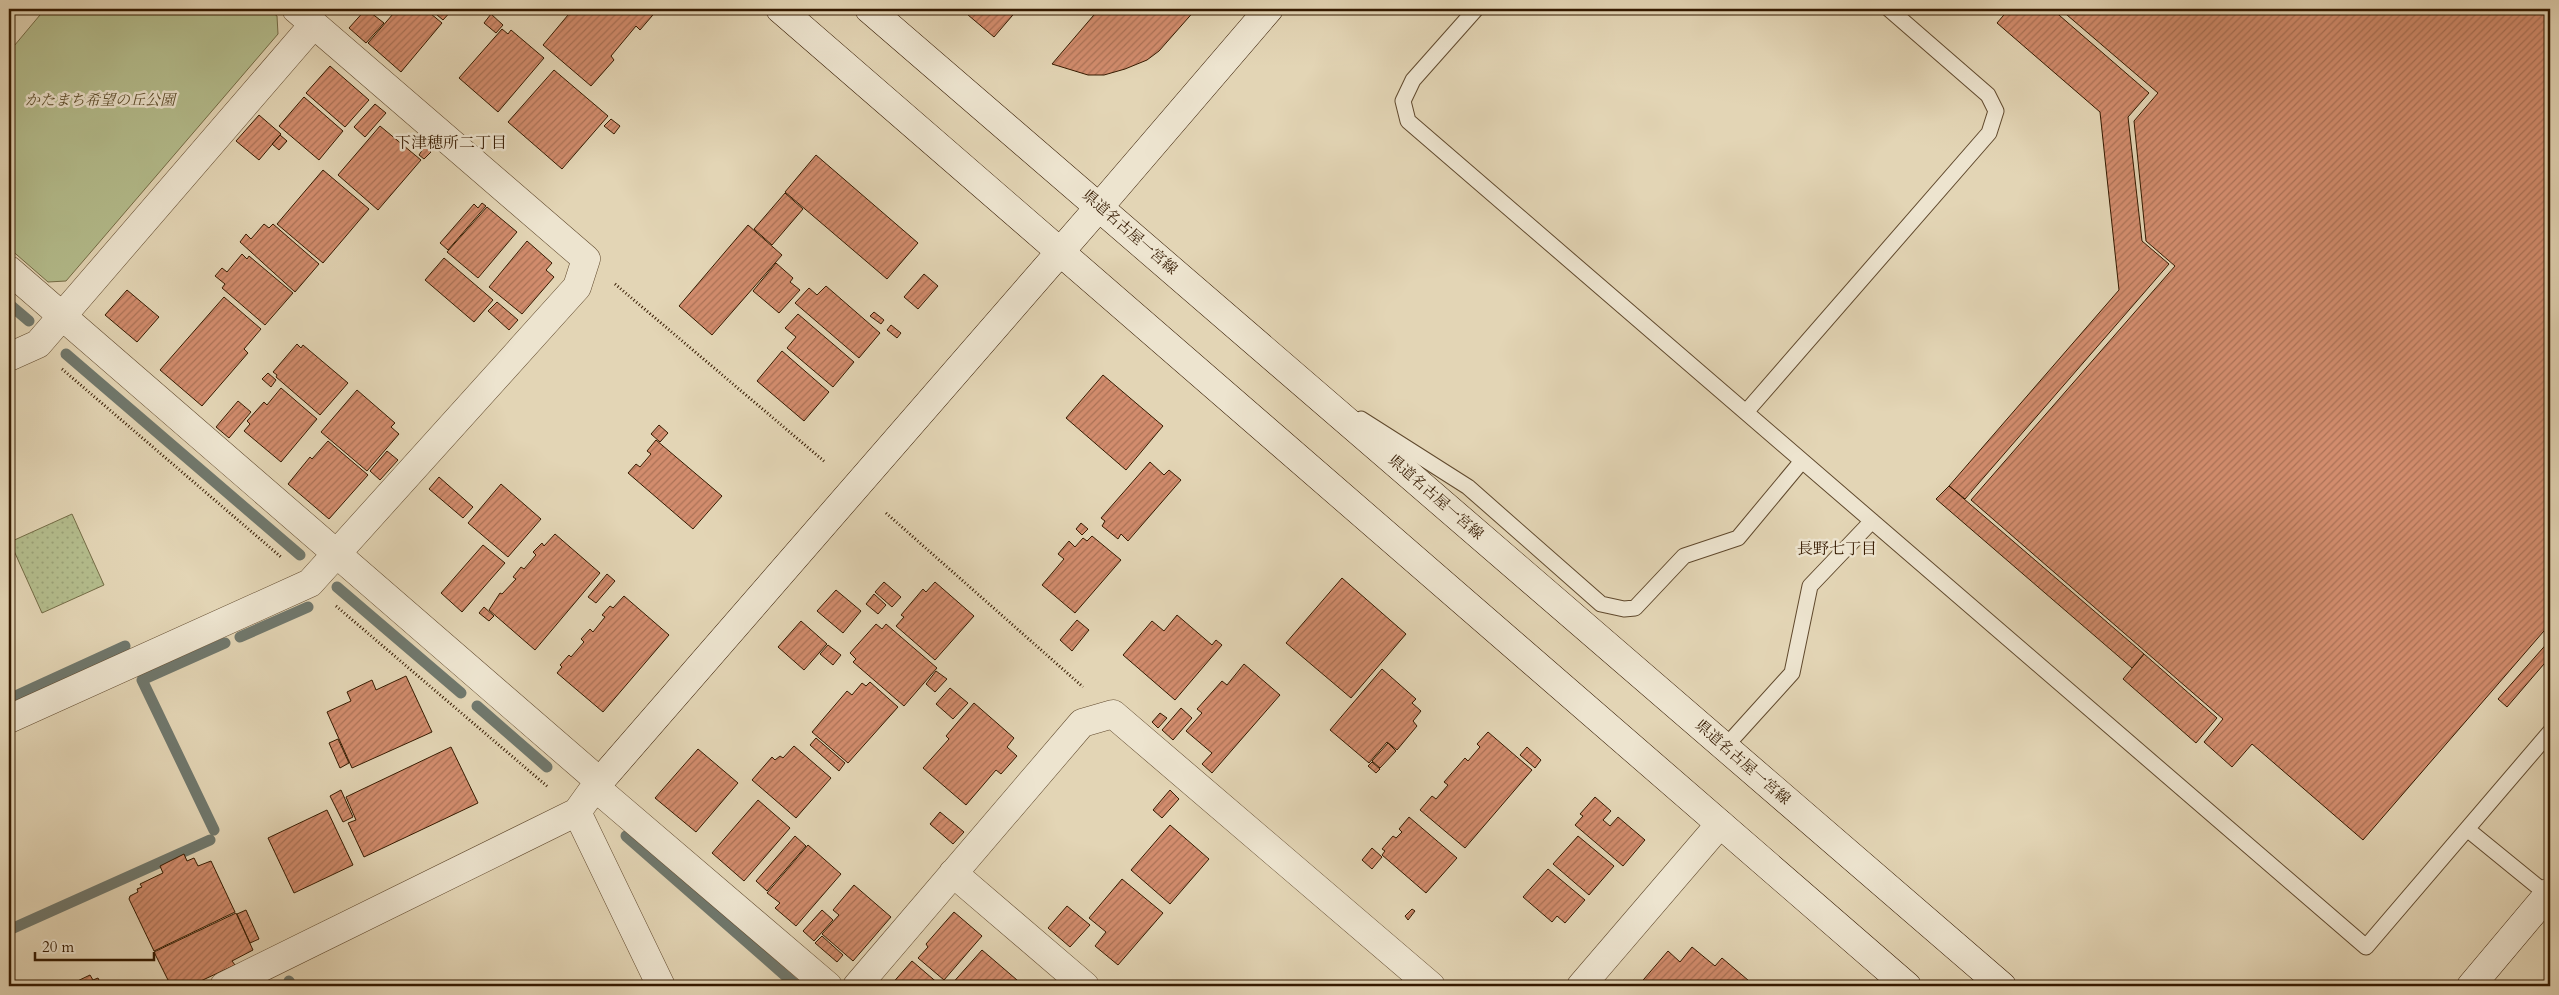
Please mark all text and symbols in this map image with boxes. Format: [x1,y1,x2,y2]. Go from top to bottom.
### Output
park label: かたまち希望の丘公園 [25,90,178,110]
district label: 下津穂所二丁目 [395,132,507,154]
street label: 県道名古屋一宮線 [1078,185,1182,279]
street label: 県道名古屋一宮線 [1384,450,1488,544]
district label: 長野七丁目 [1797,538,1877,560]
street label: 県道名古屋一宮線 [1691,715,1795,809]
scale bar [35,930,154,962]
text: 20 m [42,937,74,957]

